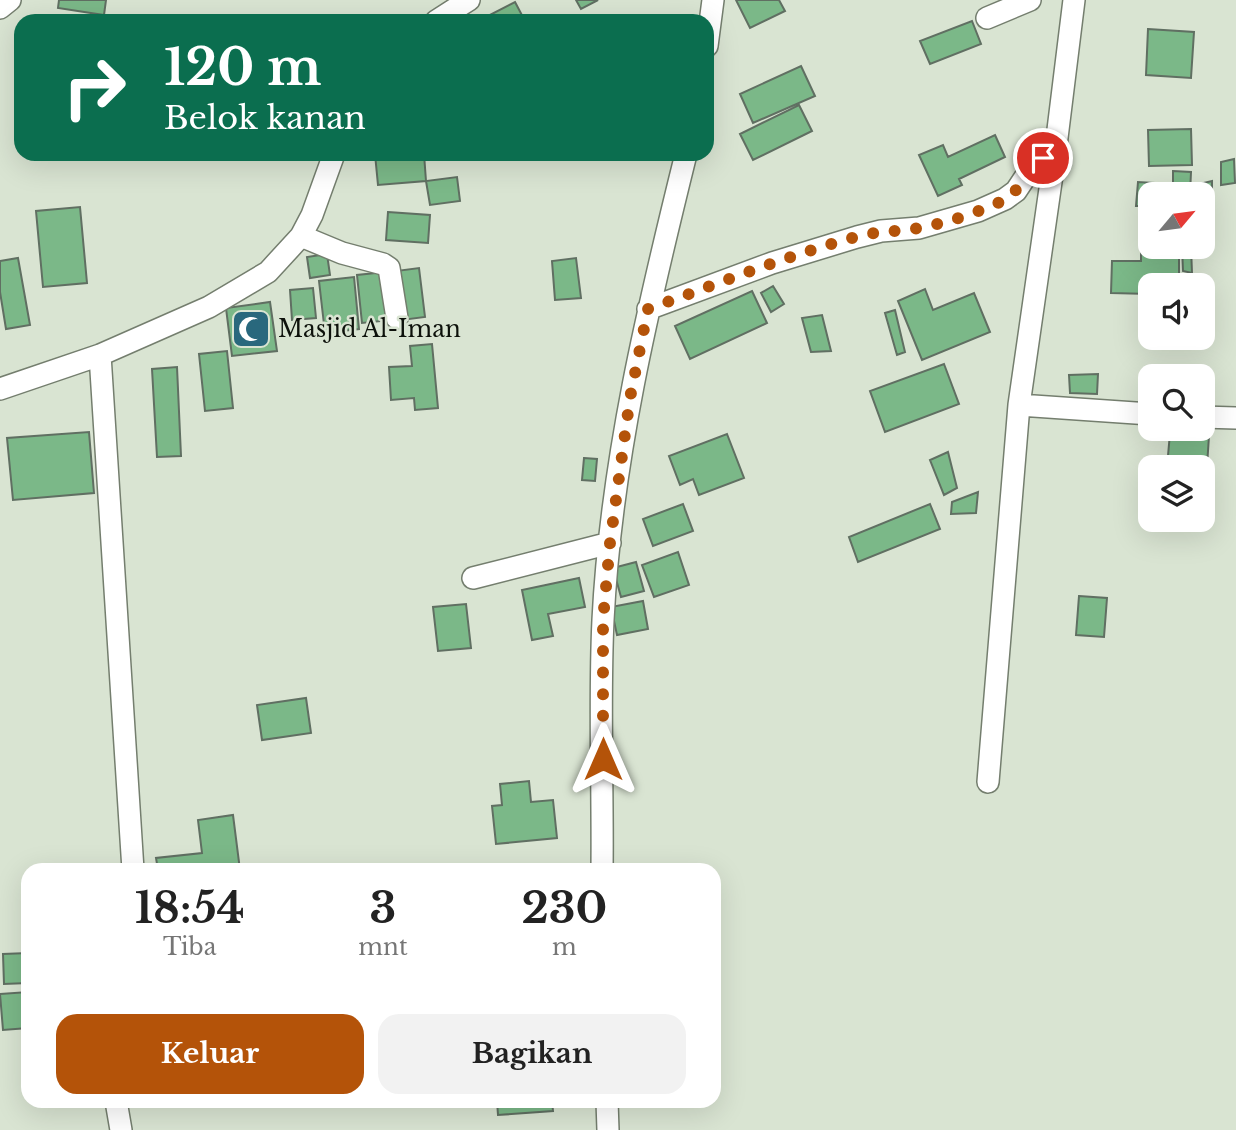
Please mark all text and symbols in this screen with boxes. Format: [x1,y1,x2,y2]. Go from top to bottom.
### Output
text: 120 m [164,37,322,98]
icon: right [49,42,140,133]
text: Belok kanan [164,98,366,138]
pin [1013,128,1073,188]
icon: arrive [1024,139,1062,177]
north arrow [1138,182,1214,259]
map controls [1138,182,1215,532]
button: sound [1138,273,1215,350]
mosque icon: Masjid Al-Iman [230,308,272,350]
place label: Masjid Al-Iman [278,315,461,343]
button: search [1138,364,1215,441]
button: layers [1138,455,1215,532]
position arrow [566,722,640,796]
text: 18:54 [135,882,245,934]
text: 3 [370,882,396,934]
text: 230 [521,882,607,934]
text: Tiba [163,933,216,961]
text: mnt [358,933,408,961]
text: m [552,933,577,961]
button: Keluar [56,1014,364,1094]
button: Bagikan [378,1014,686,1094]

